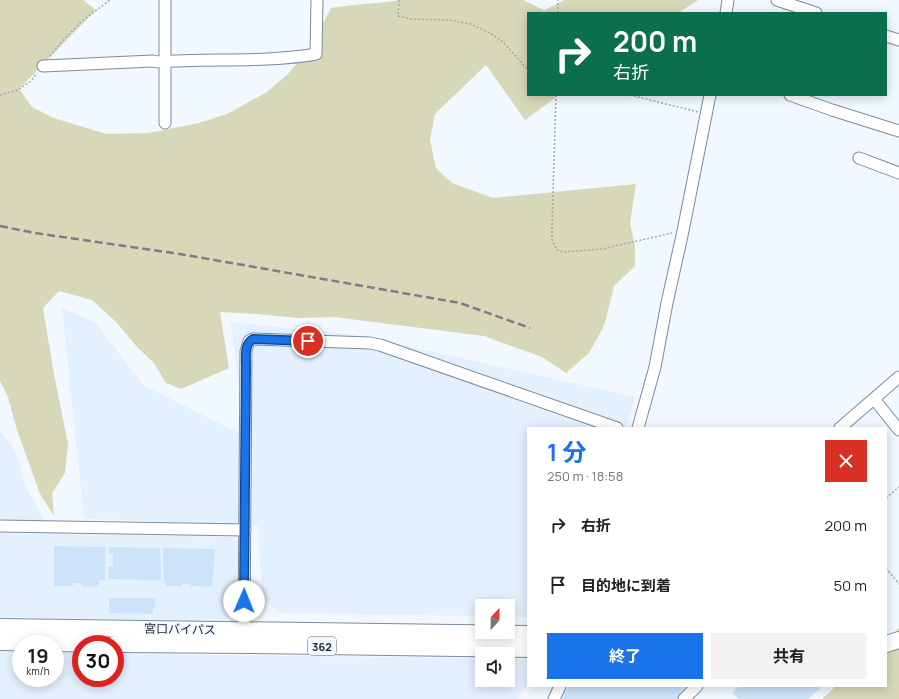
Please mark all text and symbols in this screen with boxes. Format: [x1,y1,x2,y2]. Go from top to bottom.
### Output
text: 200 m [613,22,697,60]
icon: right [547,28,599,80]
text: 右折 [613,60,649,84]
pin [291,324,325,358]
icon: arrive [297,330,319,352]
text: 1 分 [547,435,586,468]
button: close [825,440,867,482]
text: 250 m · 18:58 [547,467,623,485]
icon: right [547,514,569,536]
text: 右折 [581,515,611,536]
text: 200 m [824,515,867,536]
icon: arrive [547,574,569,596]
text: 目的地に到着 [581,575,671,596]
text: 50 m [833,575,867,596]
position arrow [223,580,265,622]
north arrow [475,599,515,639]
map controls [475,599,515,687]
street label: 宮口バイパス [144,620,216,638]
button: 終了 [547,633,703,679]
button: 共有 [711,633,867,679]
speed limit sign: 30 [72,635,124,687]
road number: 362 [308,637,336,655]
text: 19 [27,642,49,669]
button: sound [475,647,515,687]
text: km/h [26,664,50,678]

